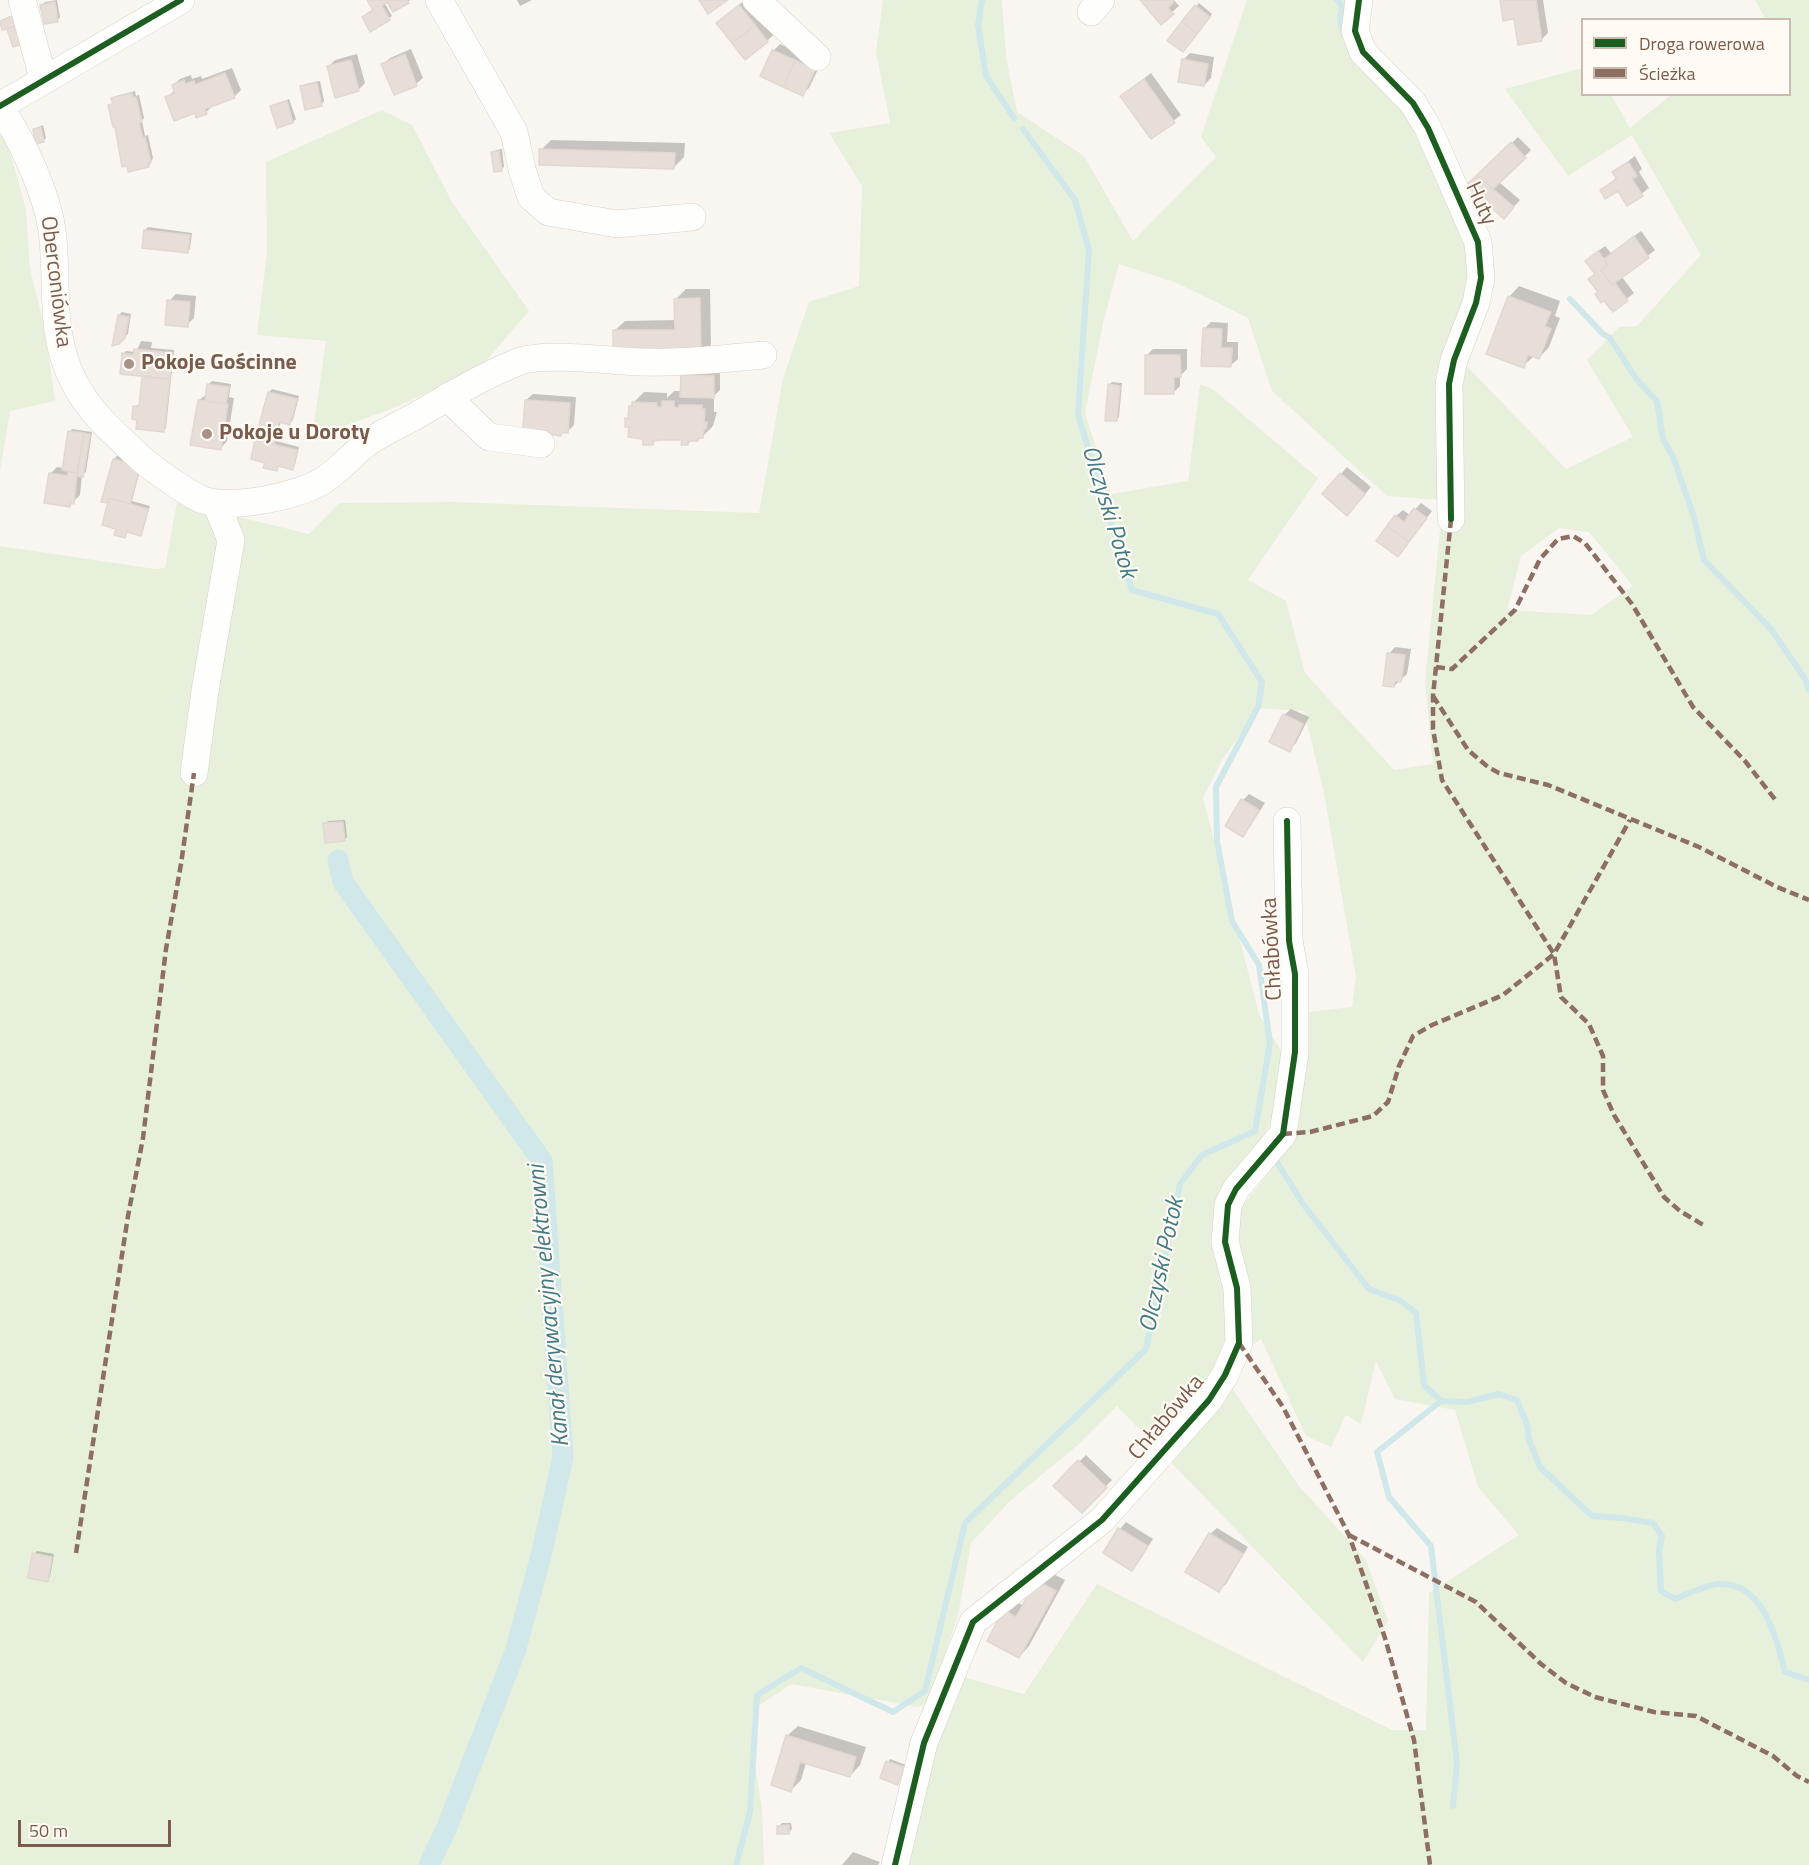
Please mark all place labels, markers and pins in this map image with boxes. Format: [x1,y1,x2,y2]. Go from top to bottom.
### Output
place label: Pokoje Gościnne [141,351,297,377]
marker: Pokoje Gościnne [122,357,136,371]
place label: Pokoje u Doroty [219,421,370,447]
marker: Pokoje u Doroty [200,427,214,441]

